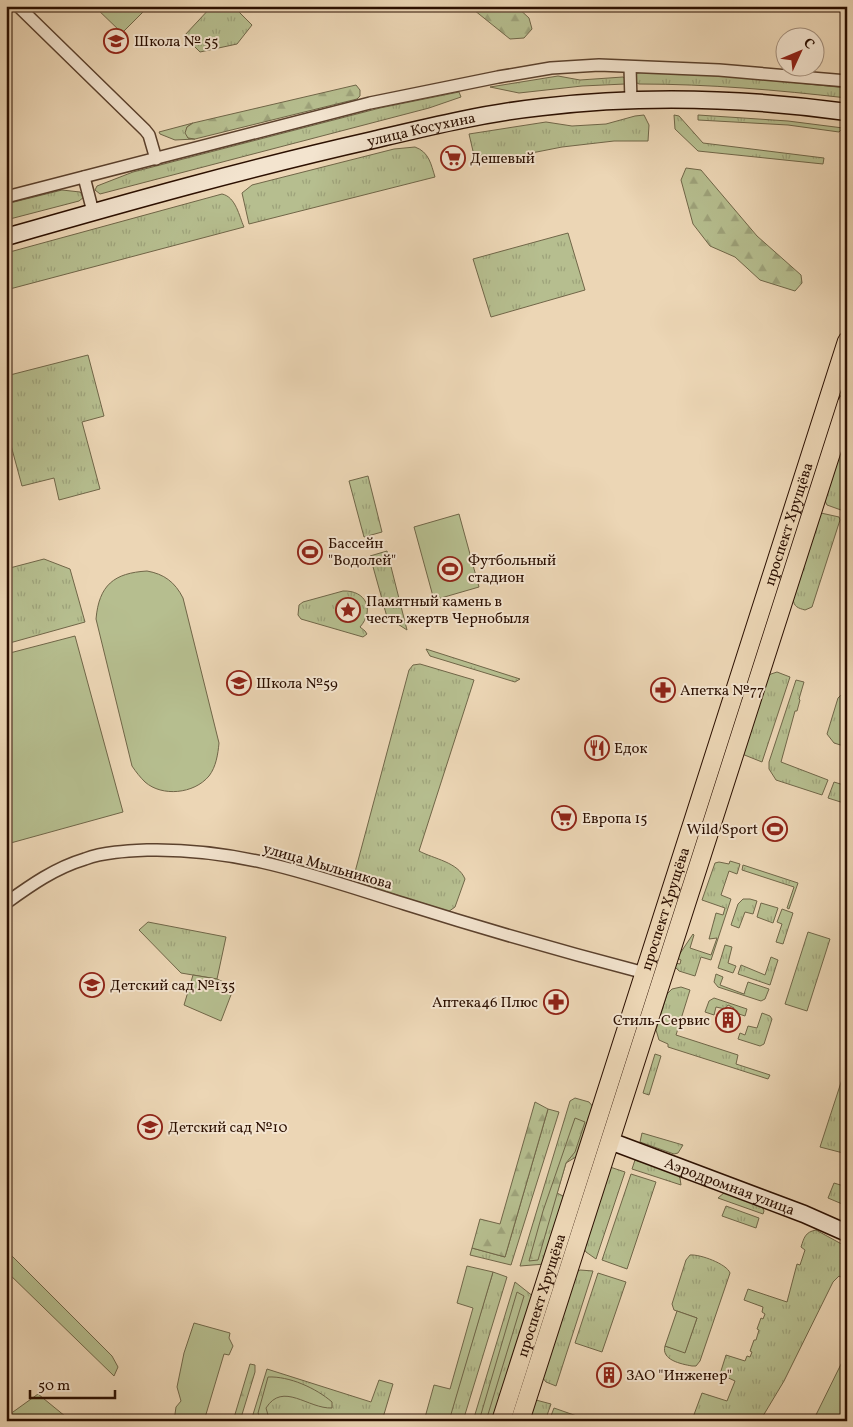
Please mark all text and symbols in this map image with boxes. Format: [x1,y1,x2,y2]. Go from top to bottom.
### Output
school or university icon: Школа № 55 [103,28,129,54]
north arrow [776,28,826,78]
place label: Школа № 55 [134,32,219,53]
text: С [798,34,818,54]
street label: улица Косухина [365,108,478,153]
supermarket icon: Дешевый [440,145,466,171]
place label: Дешевый [470,149,535,170]
street label: проспект Хрущёва [760,460,819,589]
place label: Бассейн "Водолей" [328,534,396,572]
sports icon: Бассейн "Водолей" [297,539,323,565]
place label: Футбольный стадион [468,551,556,589]
sports icon: Футбольный стадион [437,556,463,582]
place label: Памятный камень в честь жертв Чернобыля [366,592,530,630]
place icon: Памятный камень в честь жертв Чернобыля [335,597,361,623]
school or university icon: Школа №59 [226,670,252,696]
place label: Школа №59 [256,674,338,695]
pharmacy icon: Апетка №77 [650,677,676,703]
place label: Апетка №77 [680,681,764,702]
restaurant icon: Едок [584,735,610,761]
place label: Едок [614,739,647,760]
supermarket icon: Европа 15 [551,805,577,831]
place label: Европа 15 [582,809,647,830]
sports icon: Wild Sport [762,816,788,842]
place label: Wild Sport [687,820,758,841]
street label: улица Мыльникова [260,839,395,896]
street label: проспект Хрущёва [637,845,696,973]
school or university icon: Детский сад №135 [79,972,105,998]
place label: Детский сад №135 [110,976,235,997]
pharmacy icon: Аптека46 Плюс [543,989,569,1015]
place label: Аптека46 Плюс [432,993,538,1014]
building icon: Стиль-Сервис [715,1007,741,1033]
place label: Стиль-Сервис [613,1011,710,1032]
school or university icon: Детский сад №10 [137,1114,163,1140]
place label: Детский сад №10 [168,1118,287,1139]
street label: Аэродромная улица [661,1153,798,1222]
street label: проспект Хрущёва [513,1231,572,1360]
building icon: ЗАО "Инженер" [596,1362,622,1388]
place label: ЗАО "Инженер" [626,1366,732,1387]
scale bar [30,1367,115,1399]
text: 50 m [38,1376,70,1397]

